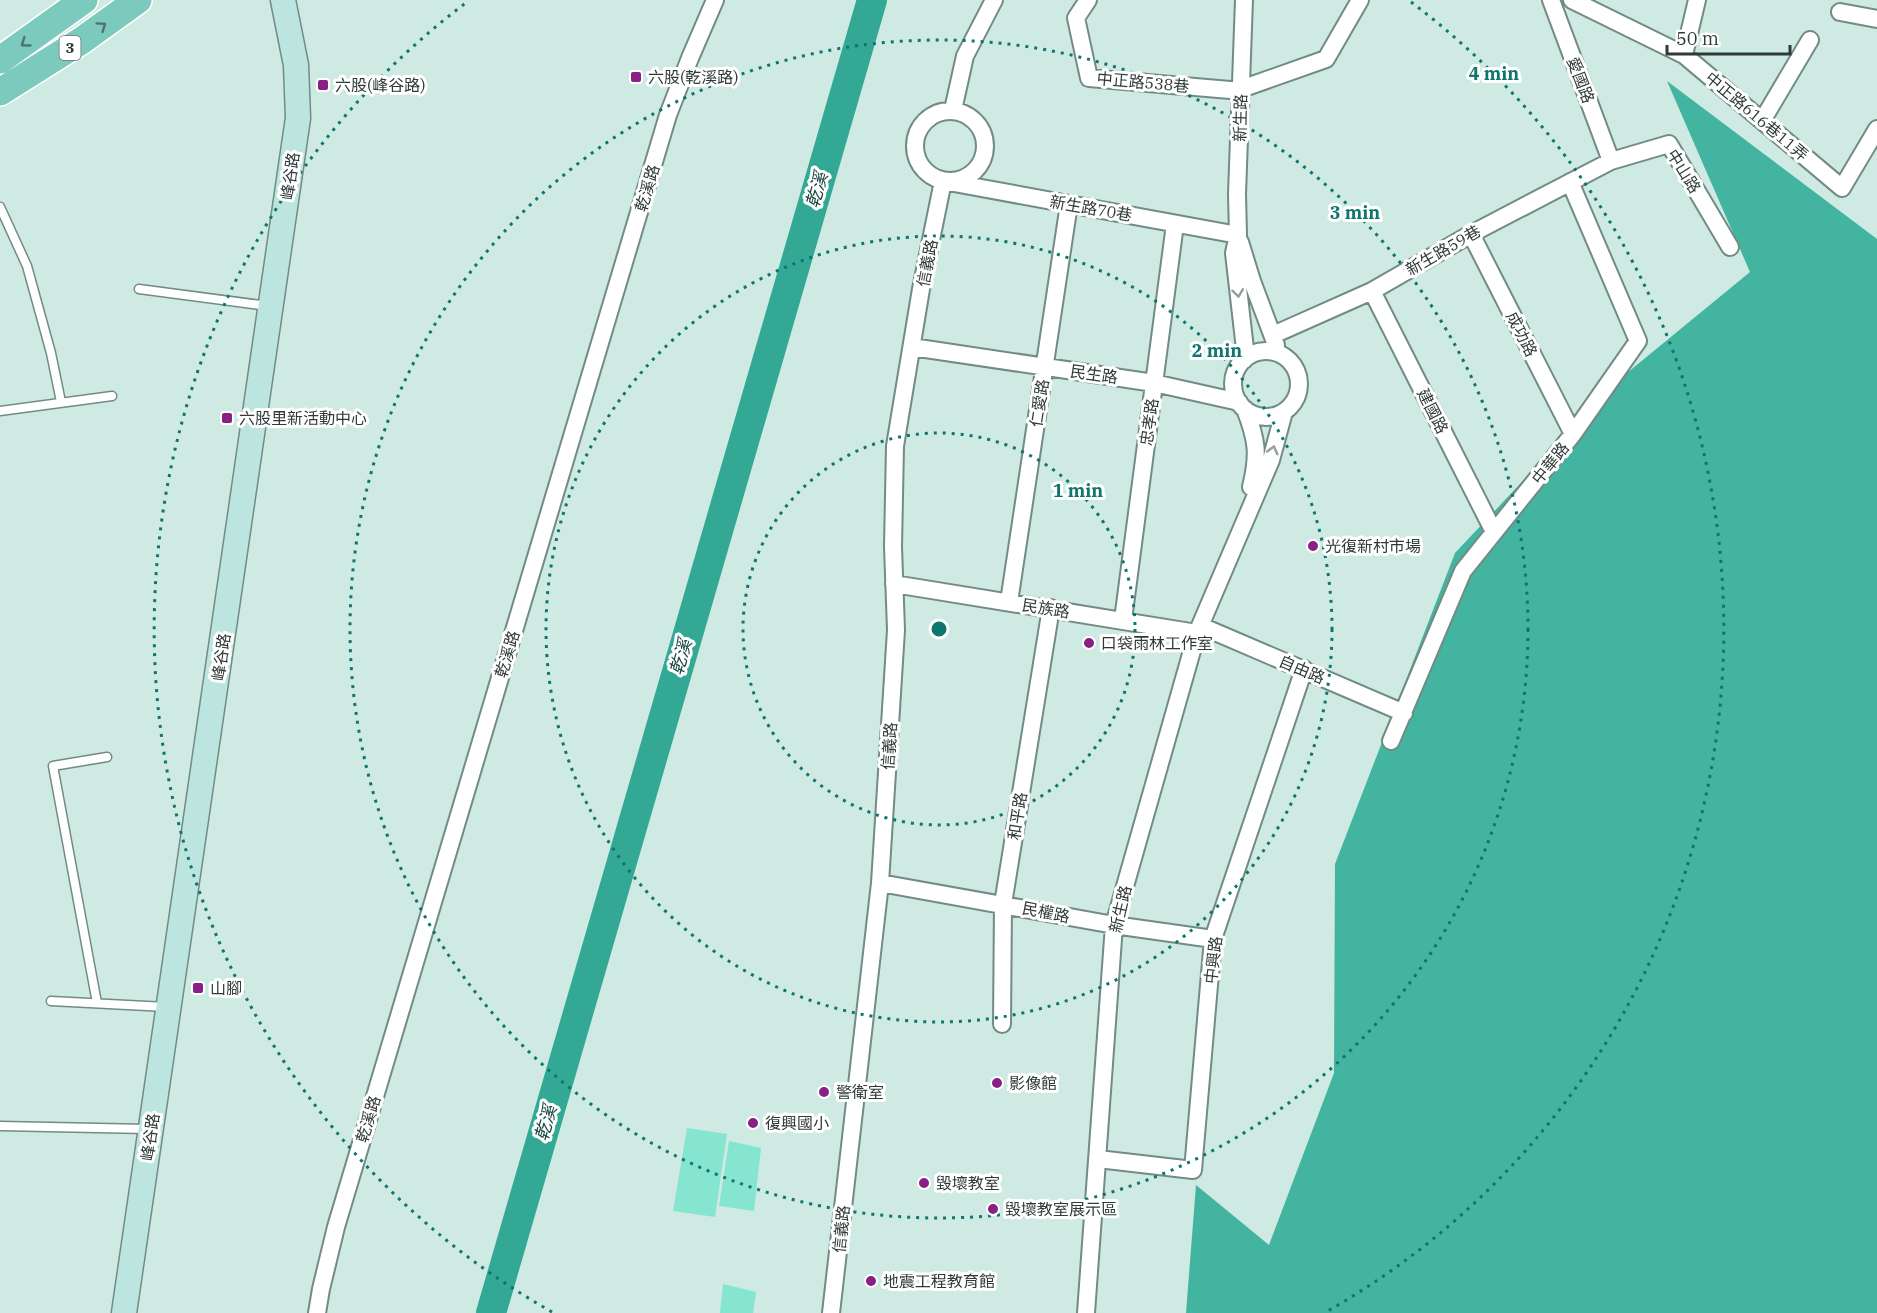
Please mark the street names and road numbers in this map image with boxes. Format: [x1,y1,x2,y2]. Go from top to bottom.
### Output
road number: 3 [60,36,80,60]
street label: 愛國路 [1563,54,1599,106]
street label: 中正路616巷11弄 [1702,67,1812,165]
street label: 中正路538巷 [1096,68,1190,96]
street label: 新生路 [1230,94,1250,142]
street label: 中山路 [1663,145,1705,197]
street label: 峰谷路 [277,151,303,201]
street label: 乾溪路 [630,162,664,214]
street label: 新生路70巷 [1048,191,1134,225]
street label: 新生路59巷 [1402,221,1484,279]
street label: 信義路 [913,238,941,288]
street label: 成功路 [1502,308,1542,360]
street label: 民生路 [1069,361,1119,387]
street label: 仁愛路 [1025,378,1053,428]
street label: 建國路 [1413,385,1453,437]
street label: 忠孝路 [1136,397,1162,447]
street label: 中華路 [1527,438,1573,488]
street label: 民族路 [1021,594,1071,622]
street label: 乾溪路 [490,628,524,680]
street label: 峰谷路 [208,632,234,682]
street label: 自由路 [1276,650,1328,688]
street label: 信義路 [877,721,901,771]
street label: 和平路 [1003,791,1031,841]
street label: 新生路 [1105,883,1135,935]
street label: 民權路 [1021,898,1071,926]
street label: 中興路 [1200,935,1226,985]
street label: 乾溪路 [351,1093,385,1145]
street label: 峰谷路 [137,1112,163,1162]
street label: 信義路 [829,1204,853,1254]

